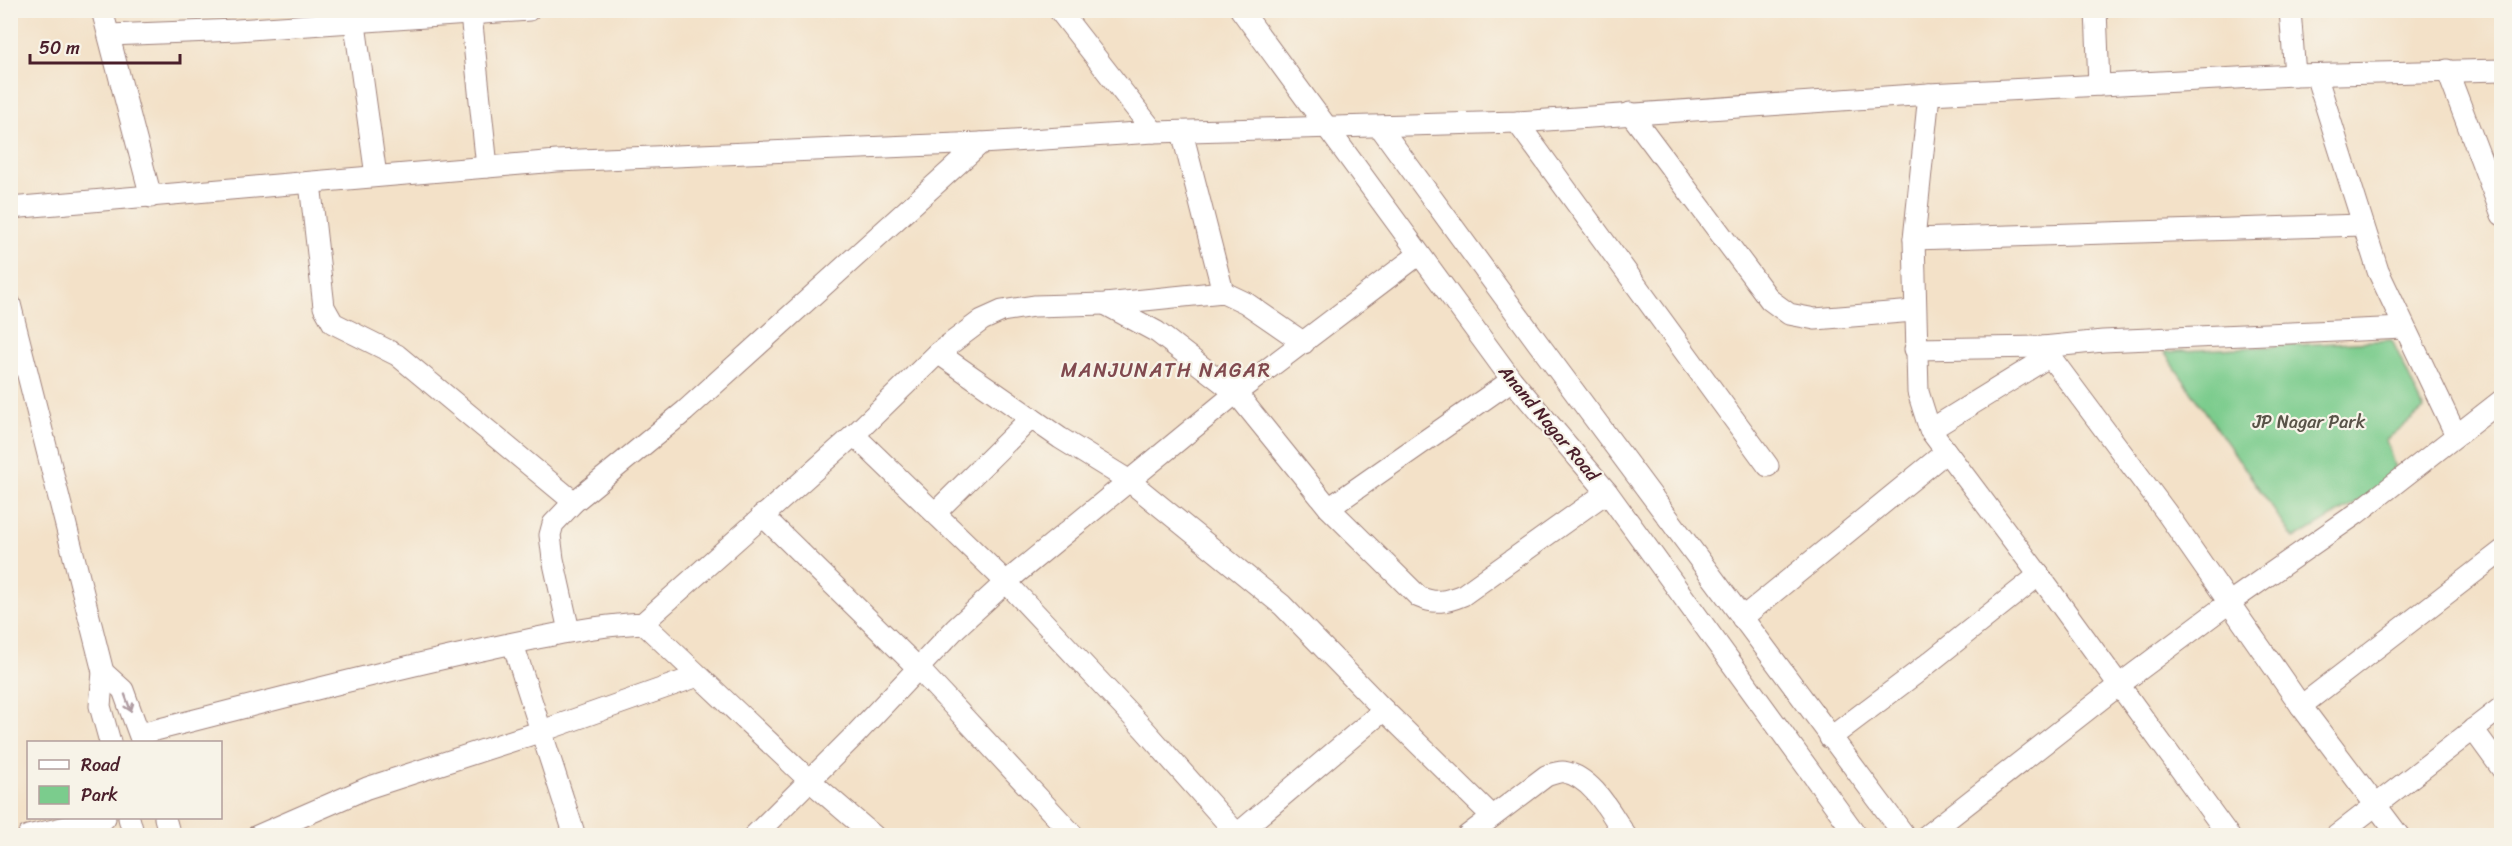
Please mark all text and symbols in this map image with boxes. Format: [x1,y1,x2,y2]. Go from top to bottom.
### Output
scale bar [30,27,180,65]
text: 50 m [39,32,80,64]
district label: MANJUNATH NAGAR [1061,353,1271,388]
street label: Anand Nagar Road [1490,357,1609,490]
park label: JP Nagar Park [2252,406,2366,438]
one-way arrow [124,694,135,712]
legend [27,741,222,819]
text: Road [81,749,121,781]
text: Park [81,779,118,811]

